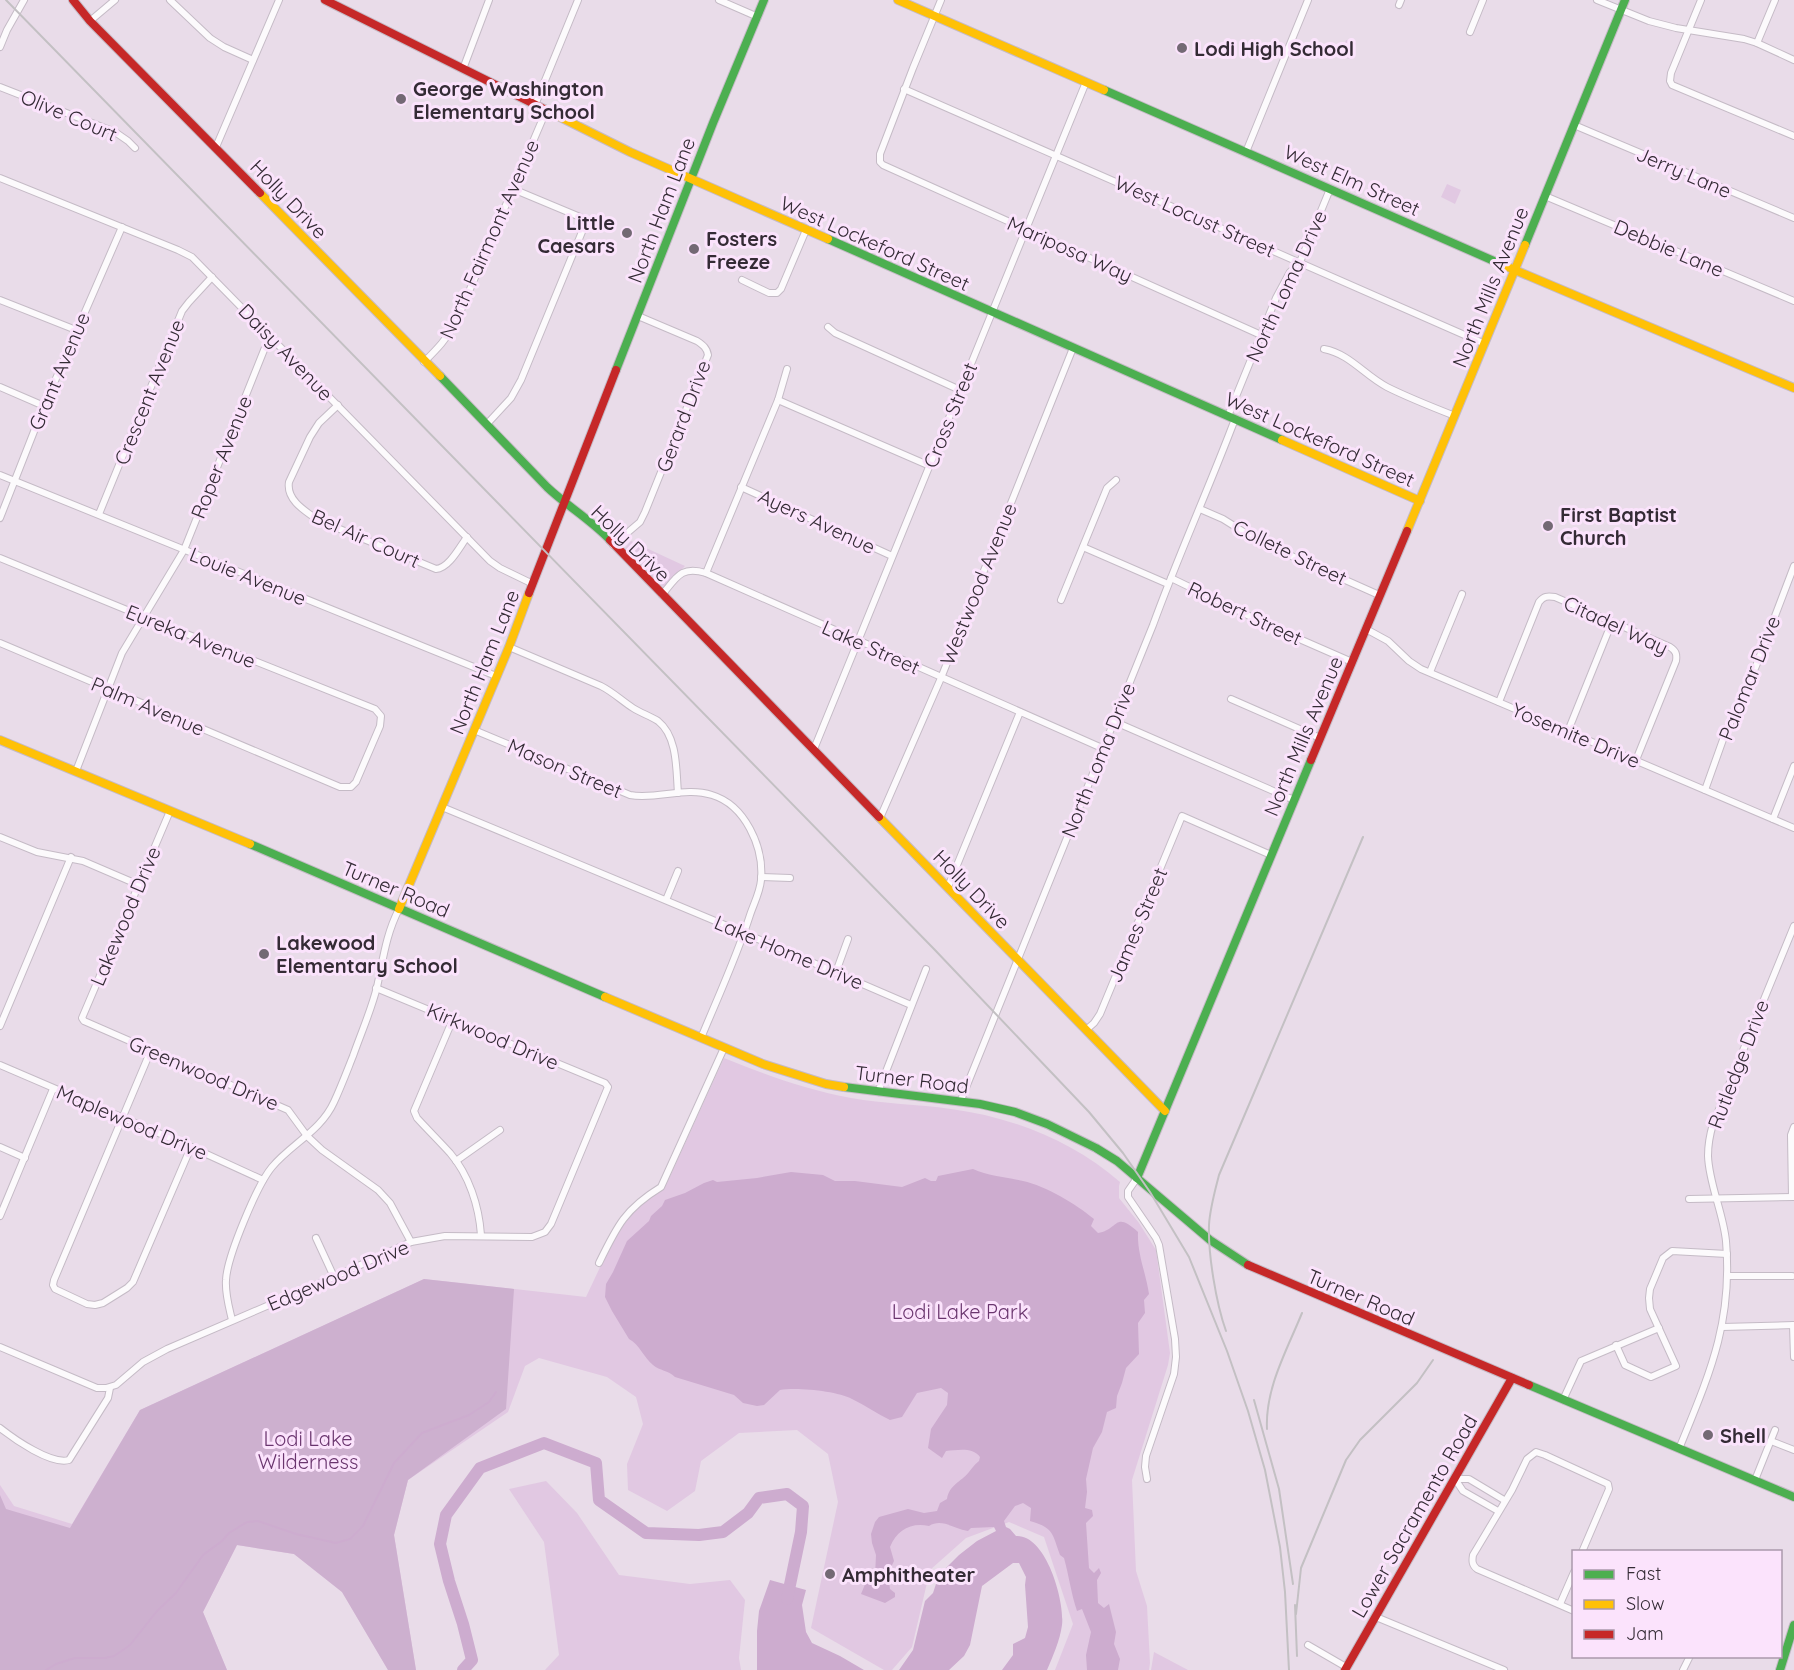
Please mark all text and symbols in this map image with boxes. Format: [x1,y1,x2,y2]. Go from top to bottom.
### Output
place label: Lodi High School [1194,36,1354,61]
marker: Lodi High School [1175,41,1189,55]
place label: George Washington Elementary School [413,76,604,124]
street label: Olive Court [17,83,121,147]
marker: George Washington Elementary School [394,92,408,106]
street label: North Ham Lane [622,134,700,286]
street label: North Fairmont Avenue [434,135,544,343]
street label: West Elm Street [1280,139,1424,221]
street label: Jerry Lane [1633,141,1735,203]
street label: Holly Drive [245,154,333,244]
street label: West Locust Street [1111,169,1279,263]
street label: West Lockeford Street [776,190,974,296]
street label: North Mills Avenue [1446,203,1534,371]
street label: North Loma Drive [1240,206,1332,366]
place label: Little Caesars [537,210,615,258]
street label: Mariposa Way [1003,210,1137,288]
street label: Debbie Lane [1610,214,1728,282]
marker: Little Caesars [620,226,634,240]
place label: Fosters Freeze [706,226,777,274]
marker: Fosters Freeze [687,242,701,256]
street label: Daisy Avenue [233,298,339,406]
street label: Grant Avenue [23,308,95,434]
street label: Crescent Avenue [108,316,190,468]
street label: Gerard Drive [650,357,716,475]
street label: Cross Street [918,359,983,471]
street label: West Lockeford Street [1221,386,1419,492]
street label: Roper Avenue [185,392,257,522]
street label: Ayers Avenue [755,483,879,559]
street label: Holly Drive [586,499,676,587]
street label: Westwood Avenue [934,499,1022,669]
place label: First Baptist Church [1560,502,1677,550]
street label: Bel Air Court [308,503,424,573]
street label: Collete Street [1229,514,1351,590]
marker: First Baptist Church [1541,519,1555,533]
street label: Louie Avenue [186,541,310,611]
street label: Robert Street [1184,576,1306,650]
street label: North Ham Lane [444,586,524,738]
street label: Citadel Way [1560,590,1672,660]
street label: Eureka Avenue [122,599,260,673]
street label: Palomar Drive [1713,612,1785,744]
street label: Lake Street [818,614,924,680]
street label: North Mills Avenue [1258,652,1348,820]
street label: Palm Avenue [88,671,208,741]
street label: North Loma Drive [1056,679,1140,841]
street label: Yosemite Drive [1508,697,1644,773]
street label: Mason Street [504,733,626,803]
street label: Lakewood Drive [84,842,166,990]
street label: Holly Drive [928,844,1016,934]
street label: Turner Road [338,855,454,923]
street label: James Street [1102,863,1173,986]
street label: Lake Home Drive [711,909,867,995]
place label: Lakewood Elementary School [276,930,458,978]
marker: Lakewood Elementary School [257,947,271,961]
street label: Rutledge Drive [1702,996,1774,1132]
street label: Kirkwood Drive [423,997,563,1075]
street label: Greenwood Drive [125,1030,283,1116]
street label: Turner Road [854,1060,970,1098]
street label: Maplewood Drive [53,1079,211,1165]
street label: Edgewood Drive [263,1234,413,1316]
street label: Turner Road [1303,1263,1419,1331]
park label: Lodi Lake Park [892,1299,1028,1324]
street label: Lower Sacramento Road [1346,1410,1482,1622]
place label: Shell [1720,1423,1766,1448]
park label: Lodi Lake Wilderness [258,1426,358,1474]
marker: Shell [1701,1428,1715,1442]
legend [1572,1550,1782,1658]
place label: Amphitheater [842,1562,975,1587]
text: Fast [1626,1562,1661,1585]
marker: Amphitheater [823,1567,837,1581]
text: Slow [1626,1592,1664,1615]
text: Jam [1626,1622,1664,1645]

